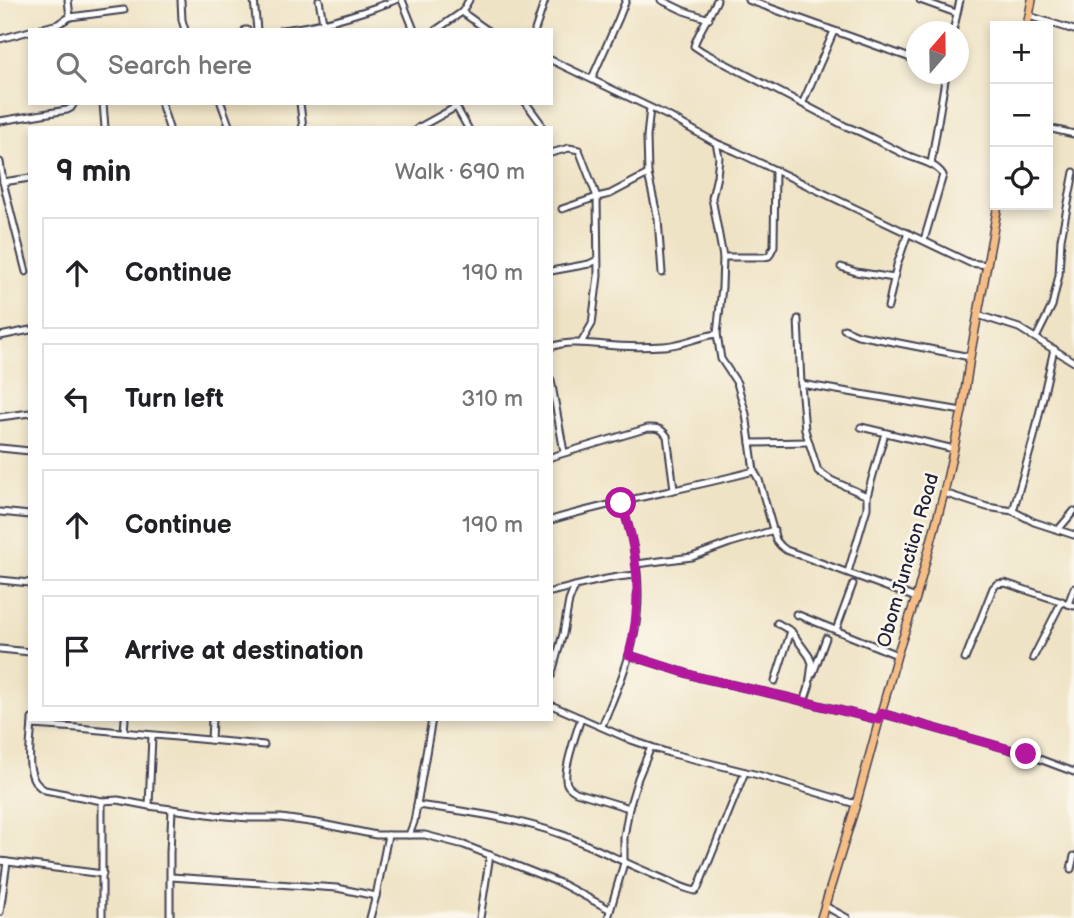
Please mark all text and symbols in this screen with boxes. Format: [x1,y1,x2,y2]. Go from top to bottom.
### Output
north arrow [906,21,969,84]
map controls [990,21,1053,210]
button: + [990,21,1053,84]
search box [28,28,553,105]
icon: search [52,48,90,86]
text: Search here [108,51,252,82]
button: − [990,84,1053,147]
button: locate [990,147,1053,210]
text: 9 min [56,154,131,190]
text: Walk · 690 m [395,158,525,186]
icon: ahead [58,254,96,292]
text: Continue [125,258,232,289]
text: 190 m [462,259,523,287]
icon: left [58,380,96,418]
text: Turn left [125,384,224,415]
text: 310 m [461,385,523,413]
street label: Obom Junction Road [873,471,944,650]
route start [605,487,636,518]
icon: ahead [58,506,96,544]
text: Continue [125,510,232,541]
text: 190 m [462,511,523,539]
icon: arrive [58,632,96,670]
text: Arrive at destination [125,636,364,667]
route end [1010,738,1041,769]

